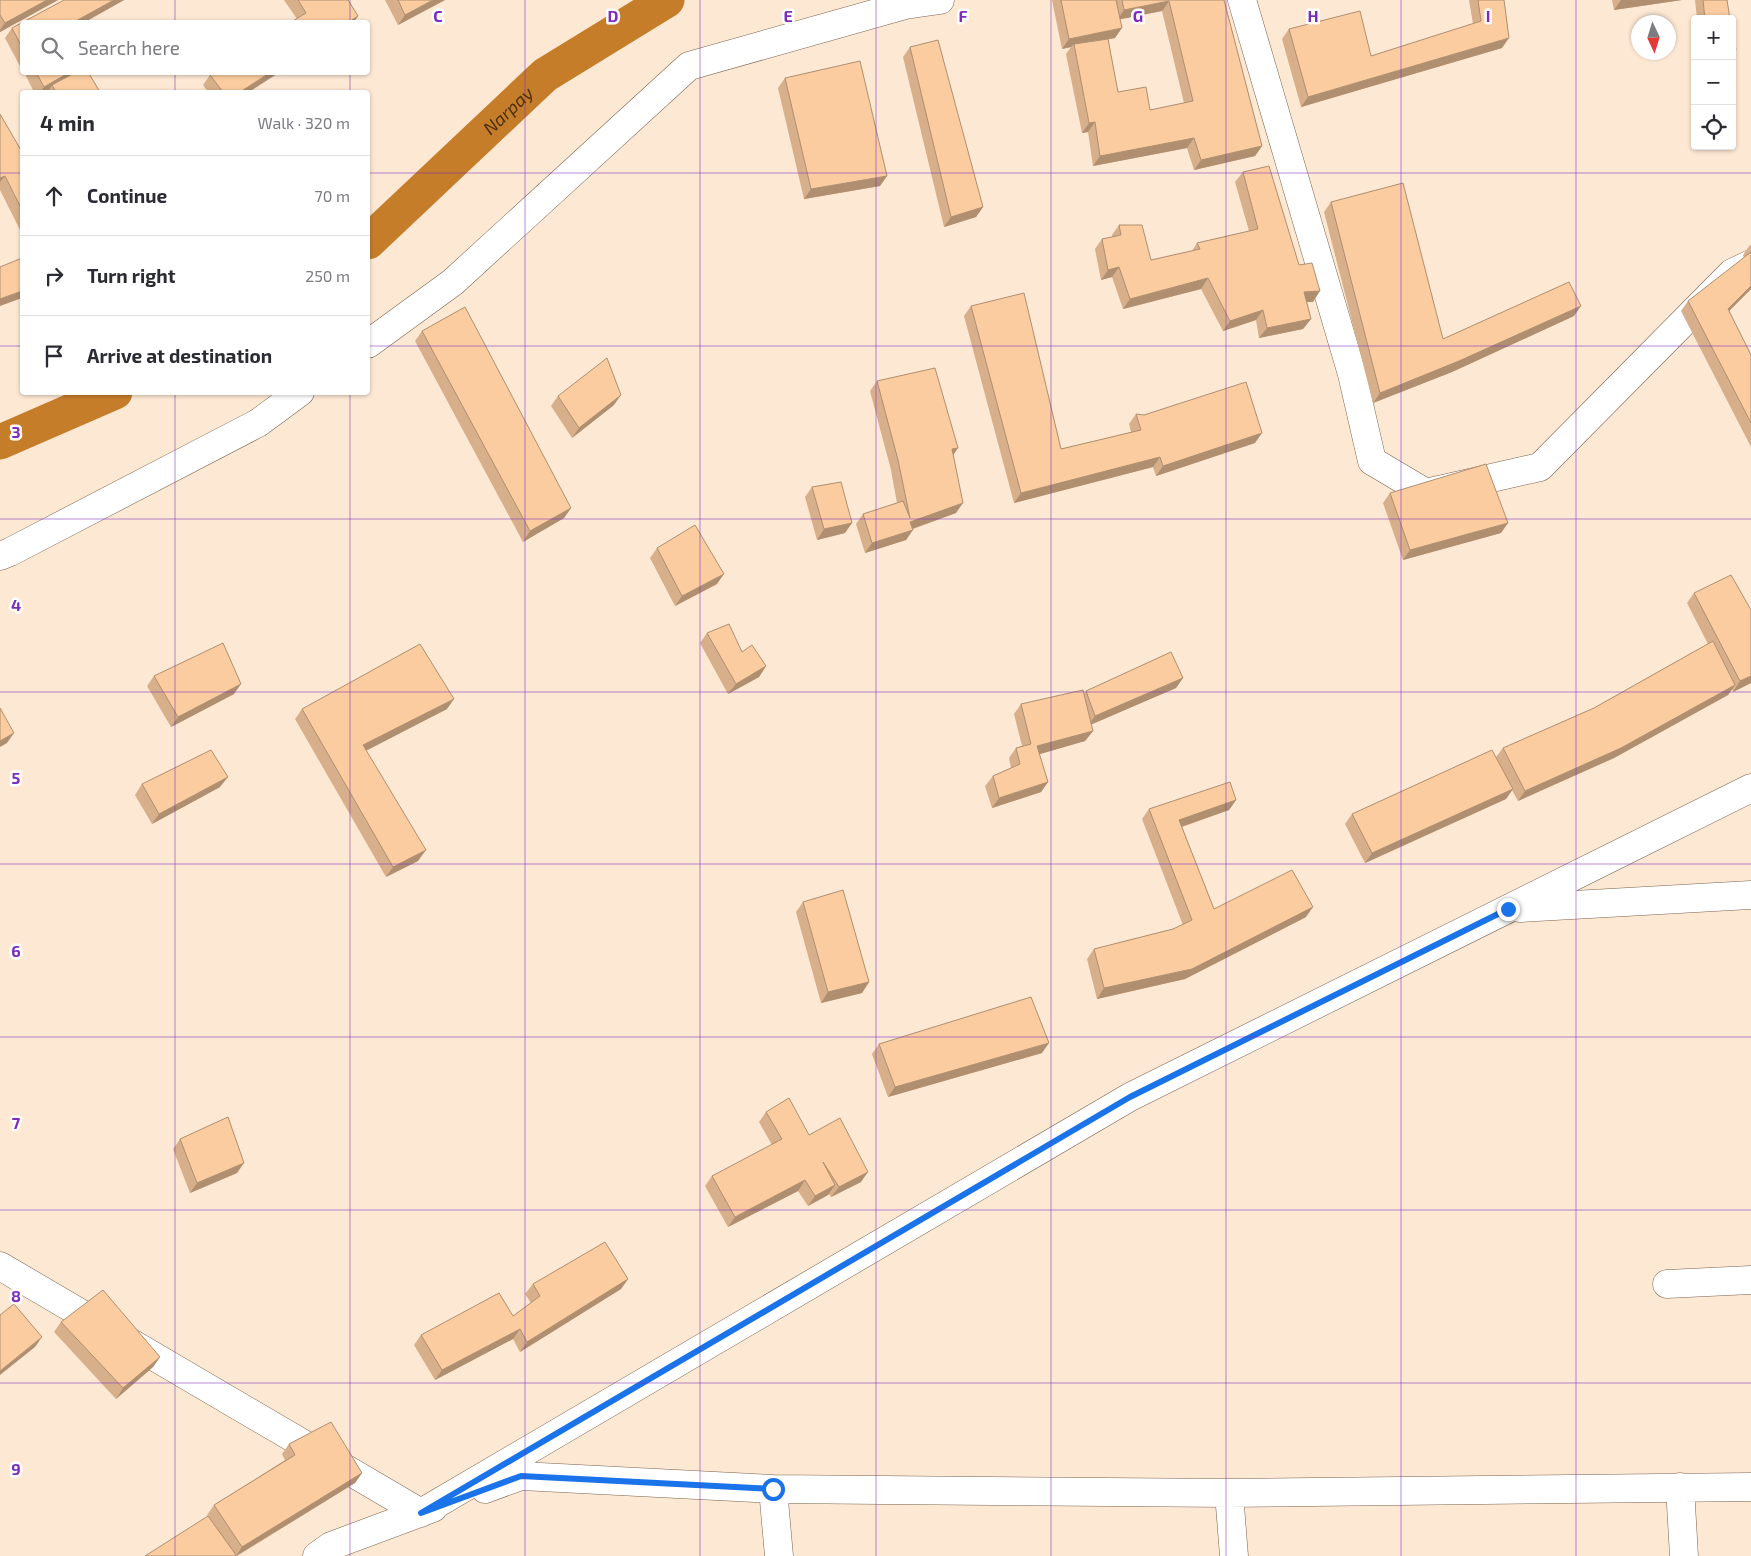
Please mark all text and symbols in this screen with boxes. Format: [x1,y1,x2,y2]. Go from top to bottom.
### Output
text: C [433,6,443,25]
text: D [608,6,619,25]
text: E [783,6,793,25]
text: F [959,6,968,25]
text: G [1133,6,1143,25]
text: H [1307,6,1319,25]
text: I [1486,6,1490,25]
north arrow [1631,15,1676,60]
map controls [1691,15,1736,150]
button: + [1691,15,1736,60]
search box [20,20,370,75]
icon: search [38,34,66,62]
text: Search here [78,36,180,59]
button: − [1691,60,1736,105]
water label: Narpay [478,81,537,139]
button: locate [1691,105,1736,150]
text: 4 min [40,110,95,135]
text: Walk · 320 m [257,113,350,132]
icon: ahead [40,182,68,210]
text: Continue [87,184,167,207]
text: 70 m [315,186,350,205]
icon: right [40,262,68,290]
text: Turn right [87,264,175,287]
text: 250 m [305,266,350,285]
icon: arrive [40,342,68,370]
text: Arrive at destination [87,344,272,367]
text: 3 [11,422,21,441]
text: 4 [11,595,21,614]
text: 5 [12,768,21,787]
route end [1497,898,1520,921]
text: 6 [11,941,21,960]
text: 7 [12,1113,21,1132]
text: 8 [11,1286,21,1305]
text: 9 [11,1459,21,1478]
route start [762,1478,785,1501]

